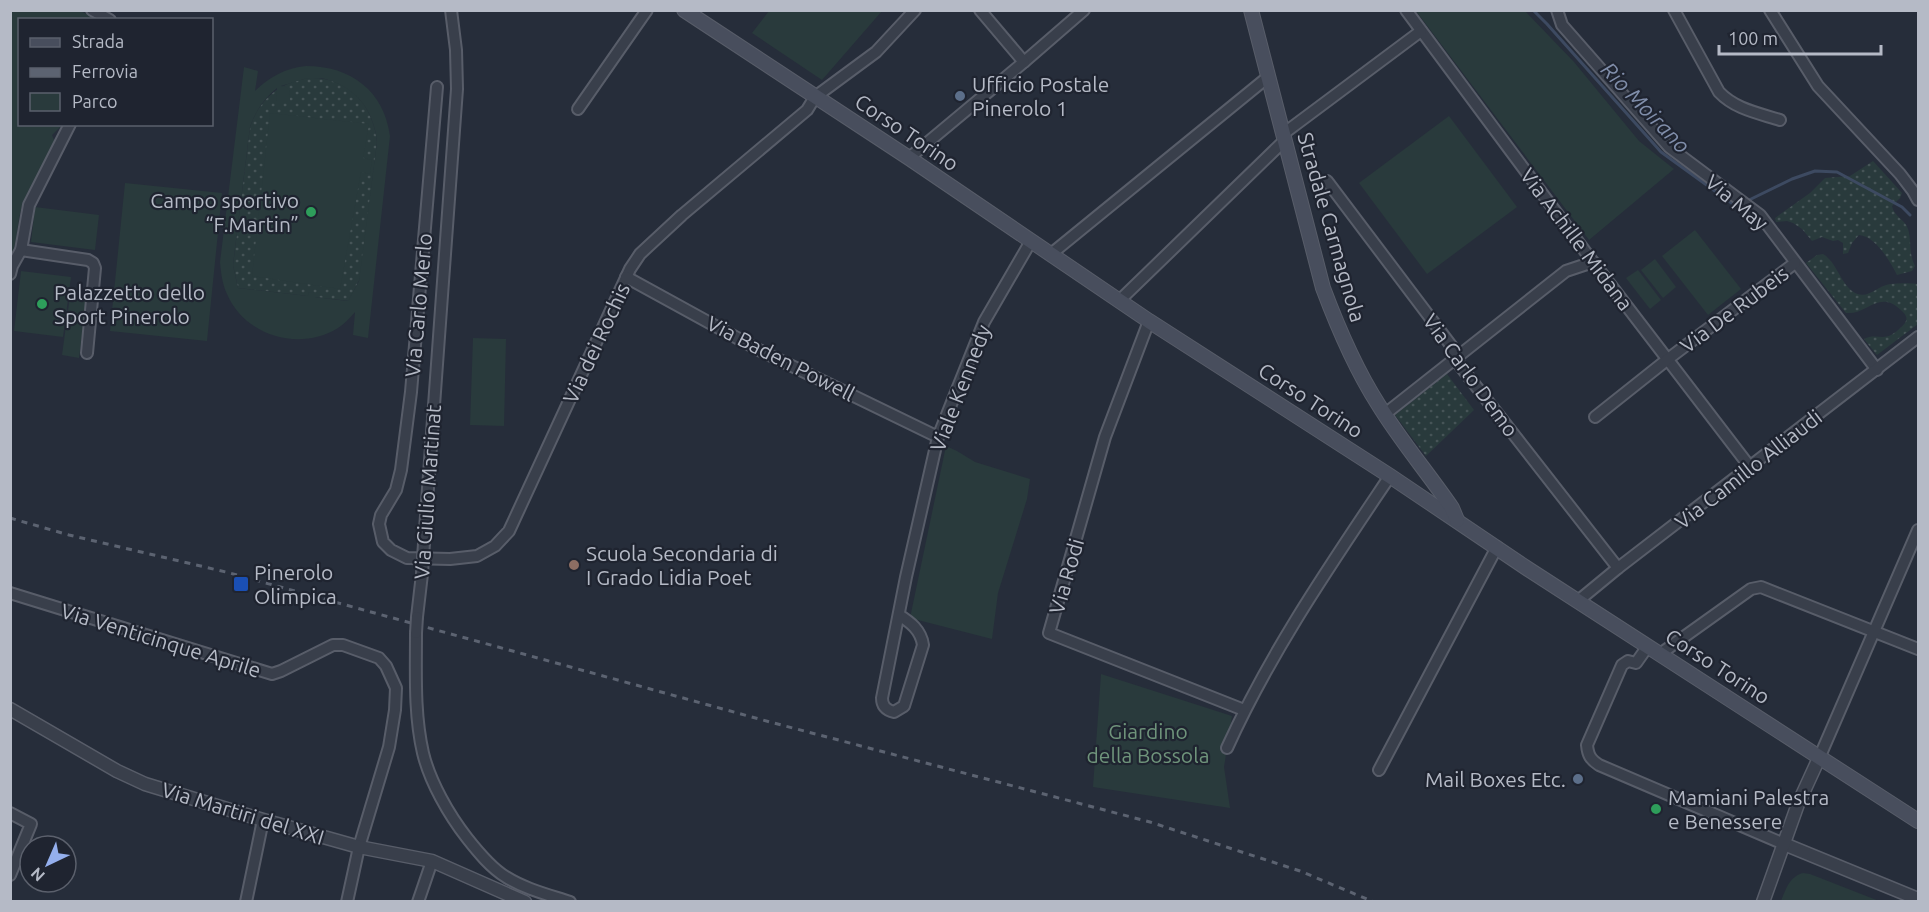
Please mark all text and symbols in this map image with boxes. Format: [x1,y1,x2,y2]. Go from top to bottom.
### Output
legend [18,18,213,126]
scale bar [1719,18,1881,56]
text: 100 m [1728,28,1778,48]
text: Strada [72,31,124,51]
water label: Rio Moirano [1597,56,1695,158]
text: Ferrovia [72,61,138,81]
place label: Ufficio Postale Pinerolo 1 [972,72,1109,120]
street label: Corso Torino [851,89,963,175]
marker: Ufficio Postale Pinerolo 1 [953,89,967,103]
text: Parco [72,91,118,111]
street label: Stradale Carmagnola [1293,129,1371,325]
street label: Via Achille Midana [1516,163,1638,315]
street label: Via May [1701,169,1773,235]
place label: Campo sportivo “F.Martin” [150,188,299,236]
marker: Campo sportivo “F.Martin” [304,205,318,219]
street label: Via Carlo Merlo [400,232,436,378]
street label: Via De Rubeis [1675,261,1793,357]
street label: Via dei Rochis [558,279,634,407]
place label: Palazzetto dello Sport Pinerolo [54,280,205,328]
marker: Palazzetto dello Sport Pinerolo [35,297,49,311]
street label: Via Carlo Demo [1418,309,1524,441]
street label: Via Baden Powell [703,310,859,406]
street label: Viale Kennedy [925,321,995,455]
street label: Corso Torino [1254,357,1368,443]
street label: Via Giulio Martinat [409,404,445,580]
street label: Via Camillo Alliaudi [1670,404,1826,534]
street label: Via Rodi [1044,535,1088,617]
place label: Scuola Secondaria di I Grado Lidia Poet [586,541,778,589]
marker: Scuola Secondaria di I Grado Lidia Poet [567,558,581,572]
place label: Pinerolo Olimpica [254,560,337,608]
marker: Pinerolo Olimpica [232,575,250,593]
street label: Via Venticinque Aprile [58,598,264,682]
street label: Corso Torino [1661,623,1775,709]
park label: Giardino della Bossola [1087,719,1210,767]
place label: Mail Boxes Etc. [1425,767,1566,791]
marker: Mail Boxes Etc. [1571,772,1585,786]
street label: Via Martiri del XXI [159,777,327,849]
place label: Mamiani Palestra e Benessere [1668,785,1829,833]
marker: Mamiani Palestra e Benessere [1649,802,1663,816]
north arrow [18,834,78,894]
text: N [27,864,48,885]

